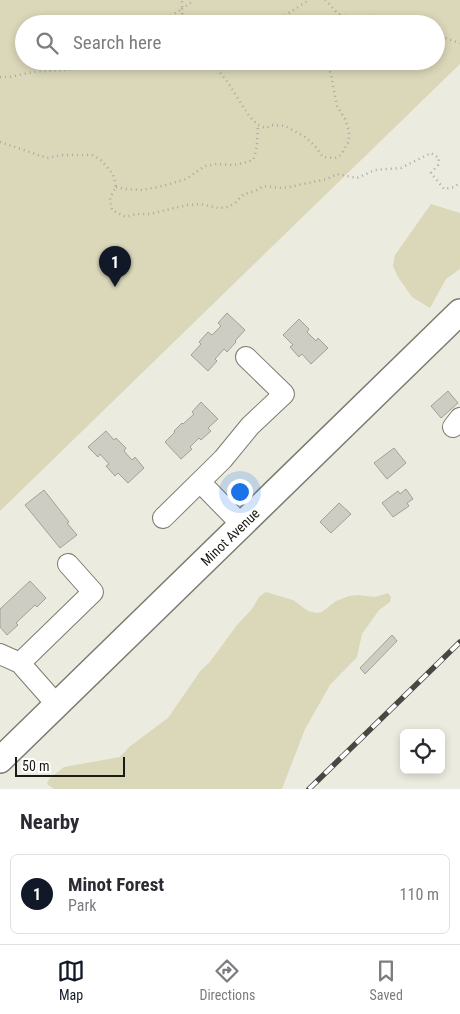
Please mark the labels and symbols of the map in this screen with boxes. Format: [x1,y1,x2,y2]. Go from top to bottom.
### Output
pin: 1 [99,246,131,287]
your location [227,479,253,505]
street label: Minot Avenue [197,505,263,569]
scale bar [15,754,125,777]

